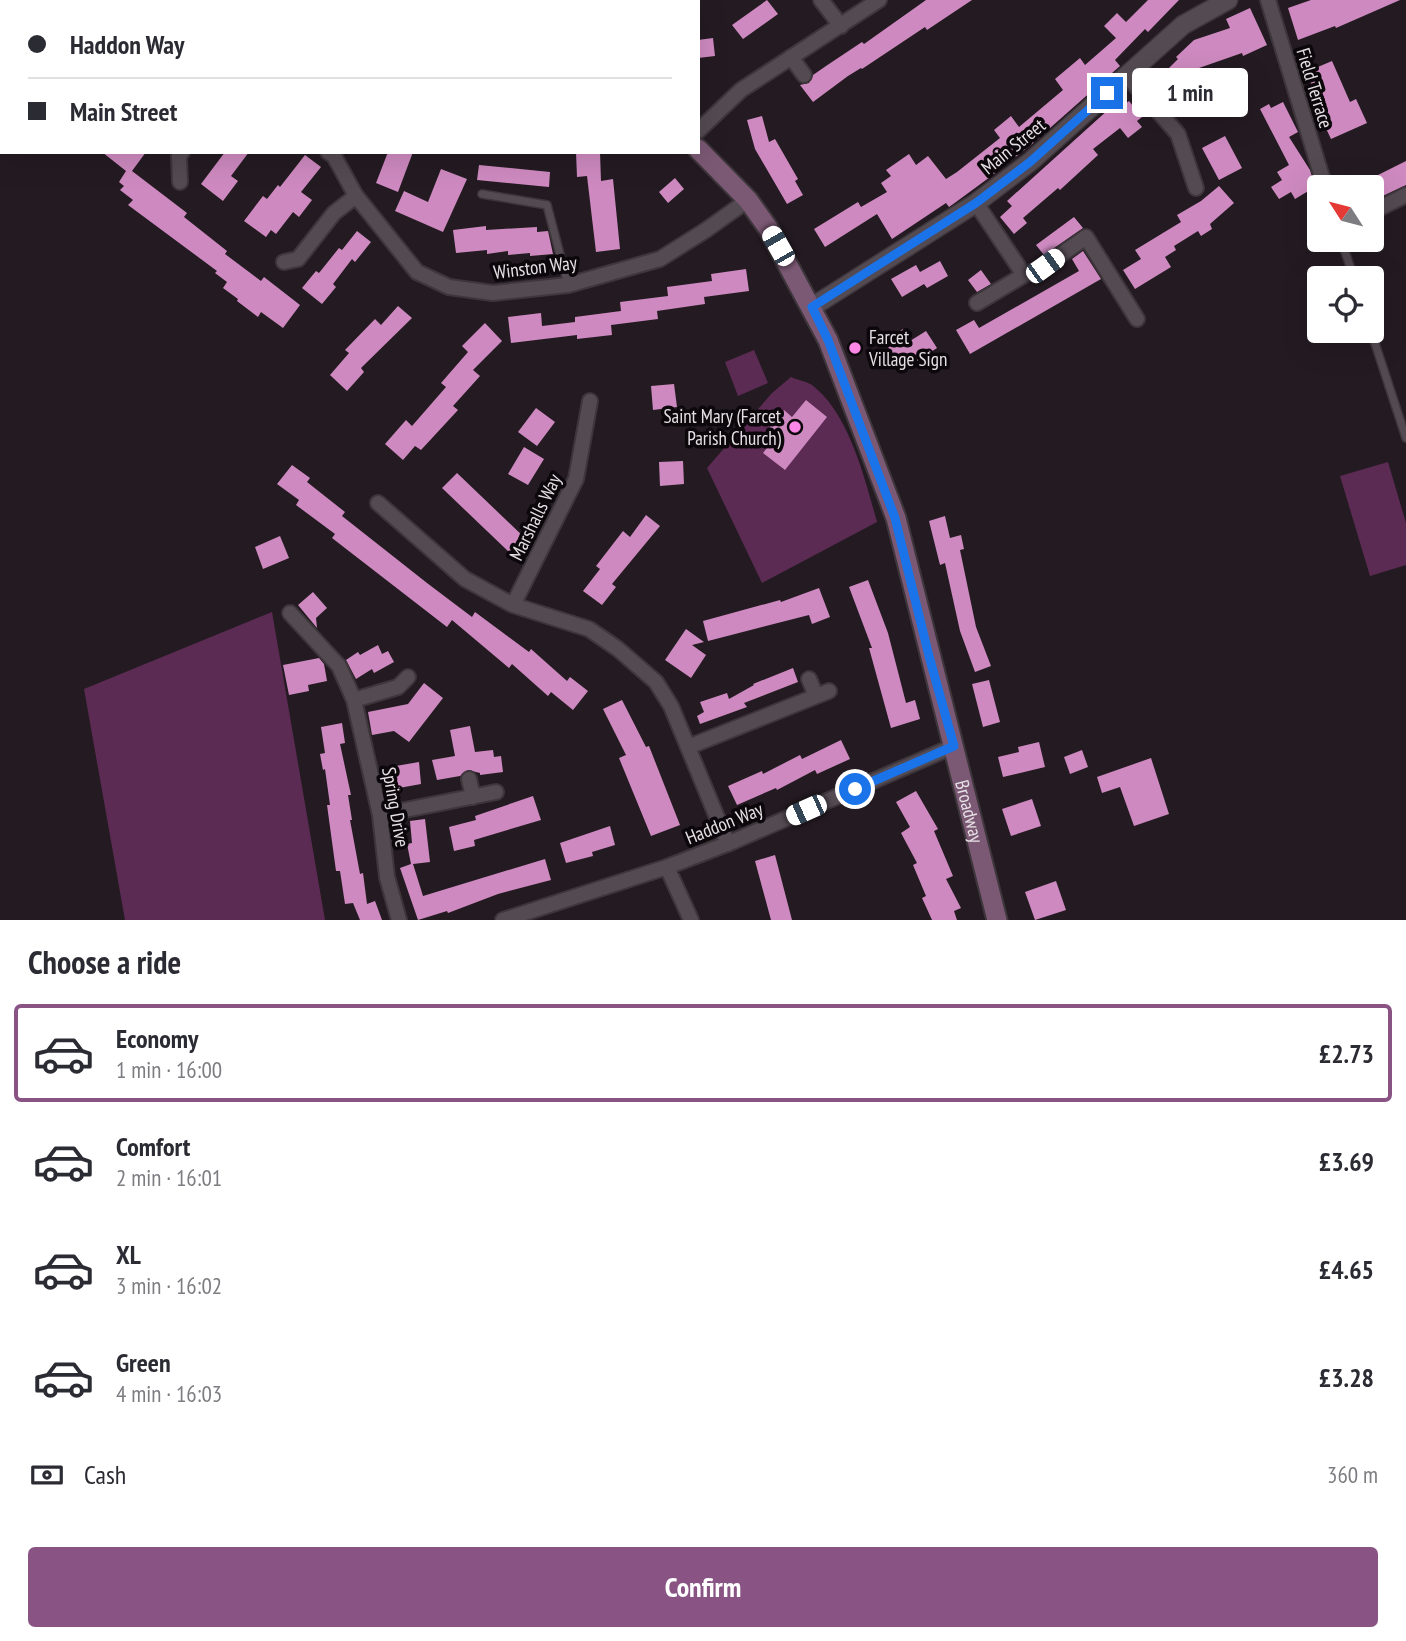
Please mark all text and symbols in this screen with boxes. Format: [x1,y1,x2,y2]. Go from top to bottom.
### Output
text: Haddon Way [70,28,184,61]
street label: Field Terrace [1291,45,1339,131]
callout: 1 min [1132,68,1247,118]
route end [1091,77,1123,109]
text: 1 min [1167,78,1213,107]
text: Main Street [70,95,177,128]
street label: Main Street [976,112,1050,179]
north arrow [1307,175,1384,252]
map controls [1307,175,1384,343]
car [759,223,798,269]
car [1022,245,1069,287]
street label: Winston Way [492,250,579,284]
button: locate [1307,266,1384,343]
place label: Farcet Village Sign [868,325,947,371]
marker: Farcet Village Sign [847,340,863,356]
place label: Saint Mary (Farcet Parish Church) [663,404,782,450]
marker: Saint Mary (Farcet Parish Church) [787,419,803,435]
street label: Marshalls Way [504,469,567,564]
street label: Spring Drive [377,765,415,849]
route start [839,773,871,805]
street label: Broadway [950,777,989,846]
car [783,792,830,828]
street label: Haddon Way [682,796,767,849]
text: Choose a ride [28,941,181,983]
icon: car [32,1022,95,1085]
text: Economy [116,1022,198,1055]
text: £2.73 [1319,1037,1374,1070]
text: 1 min · 16:00 [116,1055,222,1084]
icon: car [32,1130,95,1193]
text: Comfort [116,1130,190,1163]
text: £3.69 [1319,1145,1374,1178]
text: 2 min · 16:01 [116,1163,222,1192]
icon: car [32,1238,95,1301]
text: XL [116,1238,141,1271]
text: £4.65 [1319,1253,1374,1286]
text: 3 min · 16:02 [116,1271,222,1300]
icon: car [32,1346,95,1409]
text: Green [116,1346,171,1379]
text: £3.28 [1319,1361,1374,1394]
text: 4 min · 16:03 [116,1379,222,1408]
icon: cash [28,1456,66,1494]
text: Cash [84,1458,126,1491]
text: 360 m [1327,1460,1378,1489]
button: Confirm [28,1547,1378,1627]

